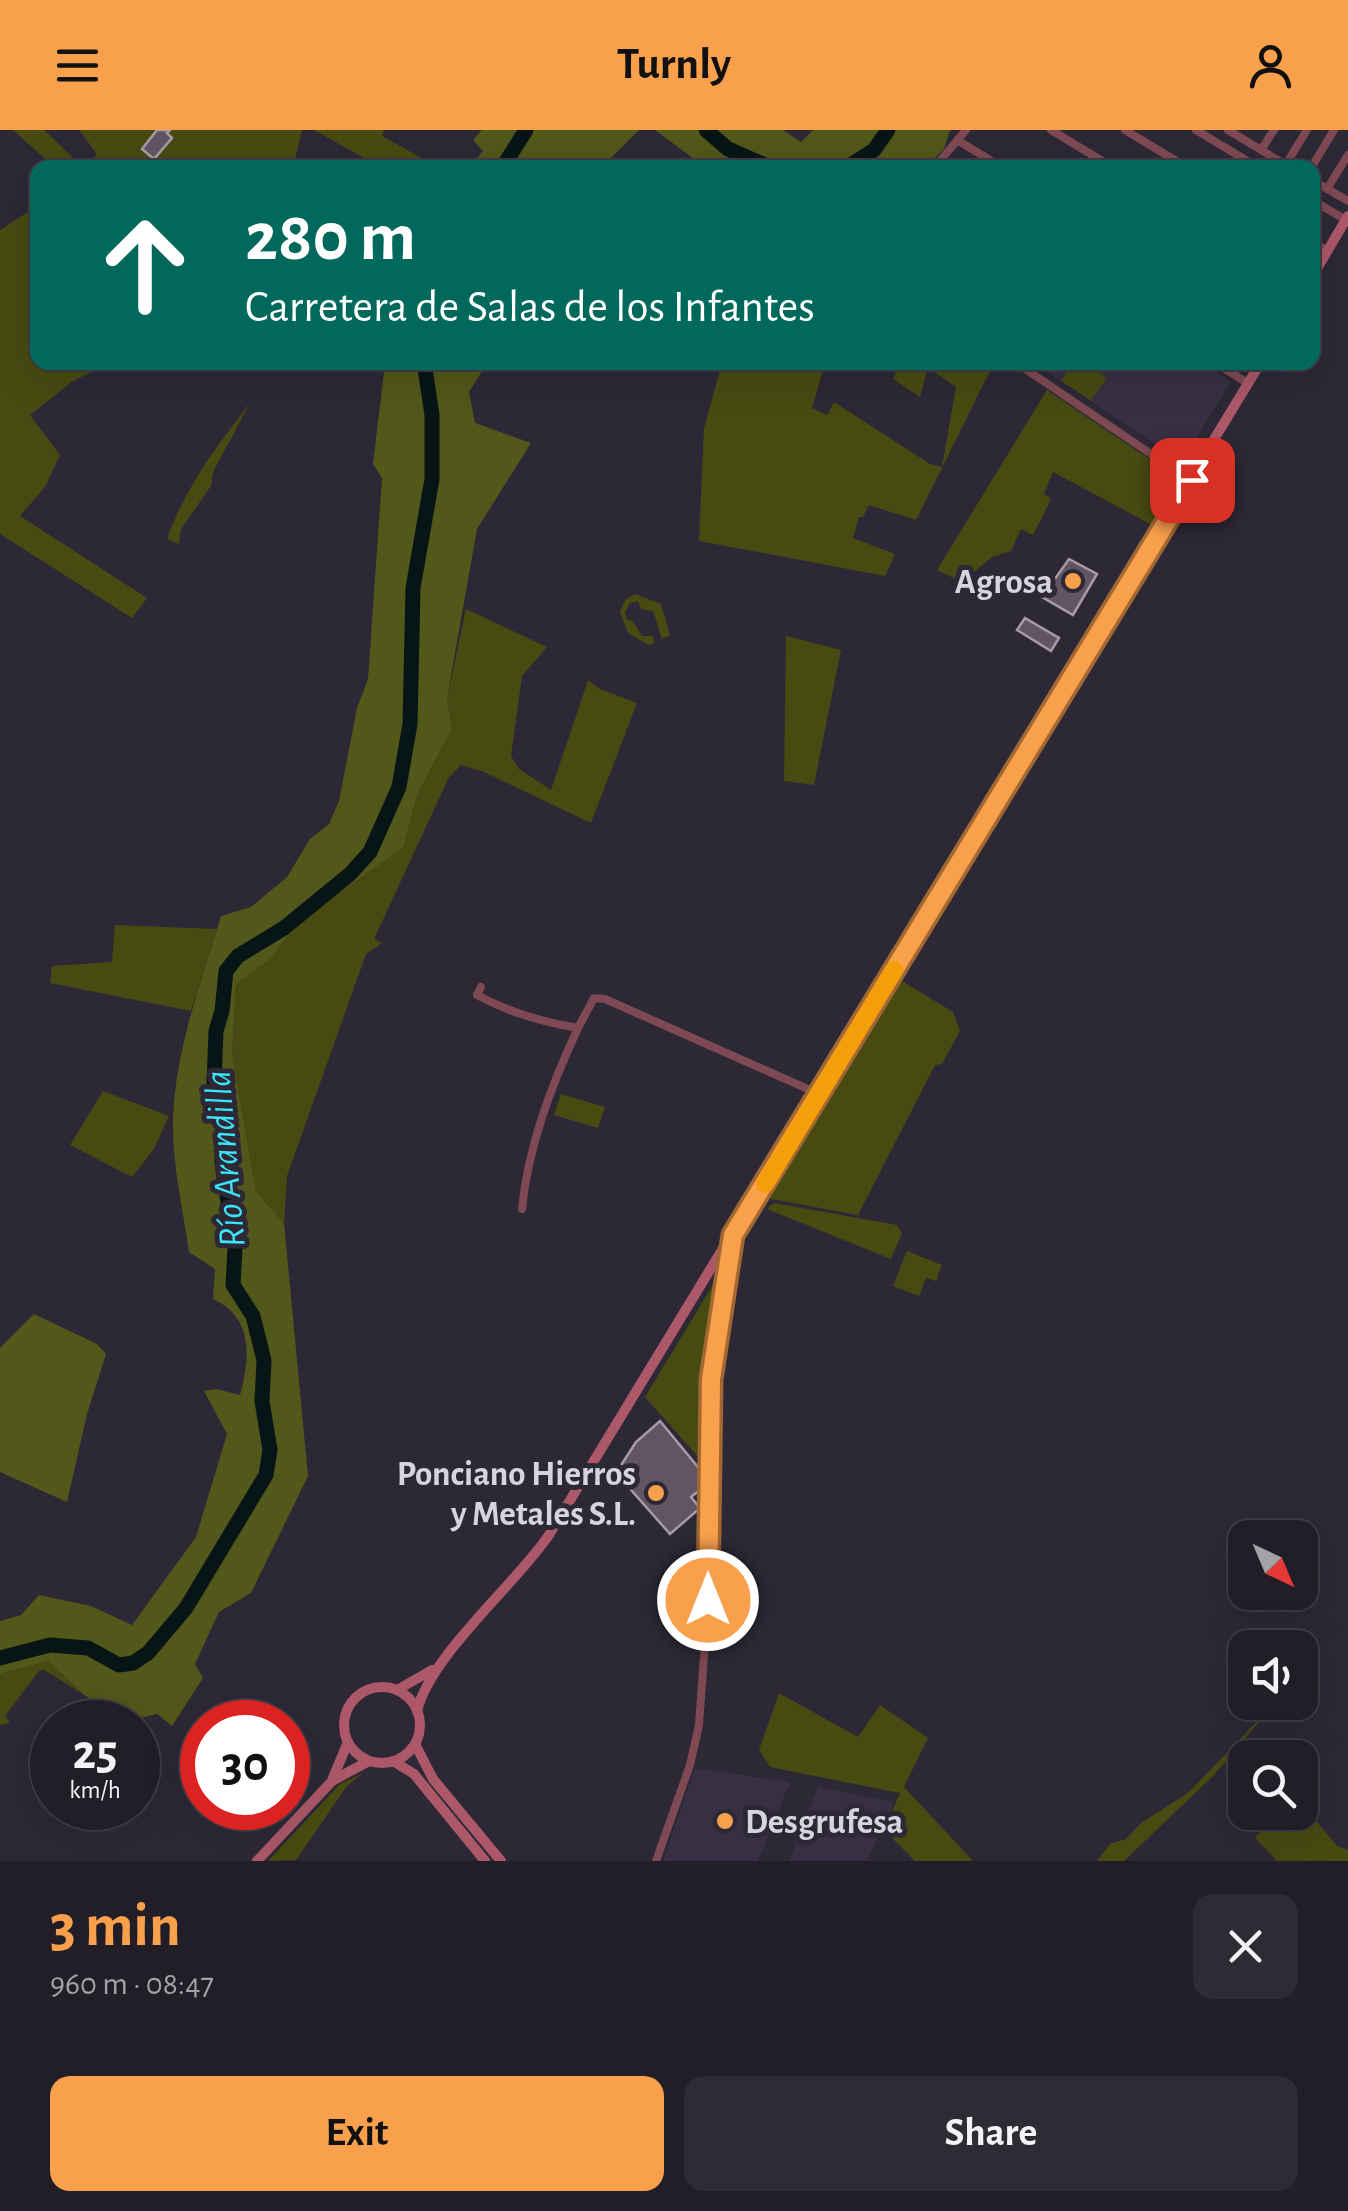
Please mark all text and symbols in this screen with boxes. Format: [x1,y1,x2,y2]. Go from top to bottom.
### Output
icon: menu [50,38,105,93]
icon: person [1243,38,1298,93]
text: Turnly [617,42,731,87]
icon: ahead [80,200,210,330]
text: 280 m [245,203,416,273]
text: Carretera de Salas de los Infantes [245,285,815,330]
pin [1150,438,1235,523]
icon: arrive [1165,453,1220,508]
place label: Agrosa [955,565,1053,600]
marker: Agrosa [1062,570,1084,592]
water label: Río Arandilla [199,1069,253,1249]
place label: Ponciano Hierros y Metales S.L. [397,1457,636,1532]
marker: Ponciano Hierros y Metales S.L. [645,1482,667,1504]
north arrow [1228,1520,1318,1610]
map controls [1228,1520,1318,1830]
position arrow [656,1548,760,1652]
button: sound [1228,1630,1318,1720]
speed limit sign: 30 [180,1700,310,1830]
text: 25 [72,1728,118,1778]
button: search [1228,1740,1318,1830]
text: km/h [69,1778,121,1803]
place label: Desgrufesa [745,1805,903,1840]
marker: Desgrufesa [714,1810,736,1832]
button: close [1193,1894,1298,1999]
text: 3 min [50,1897,181,1957]
text: 960 m · 08:47 [50,1968,214,2000]
button: Exit [50,2076,664,2191]
button: Share [684,2076,1298,2191]

